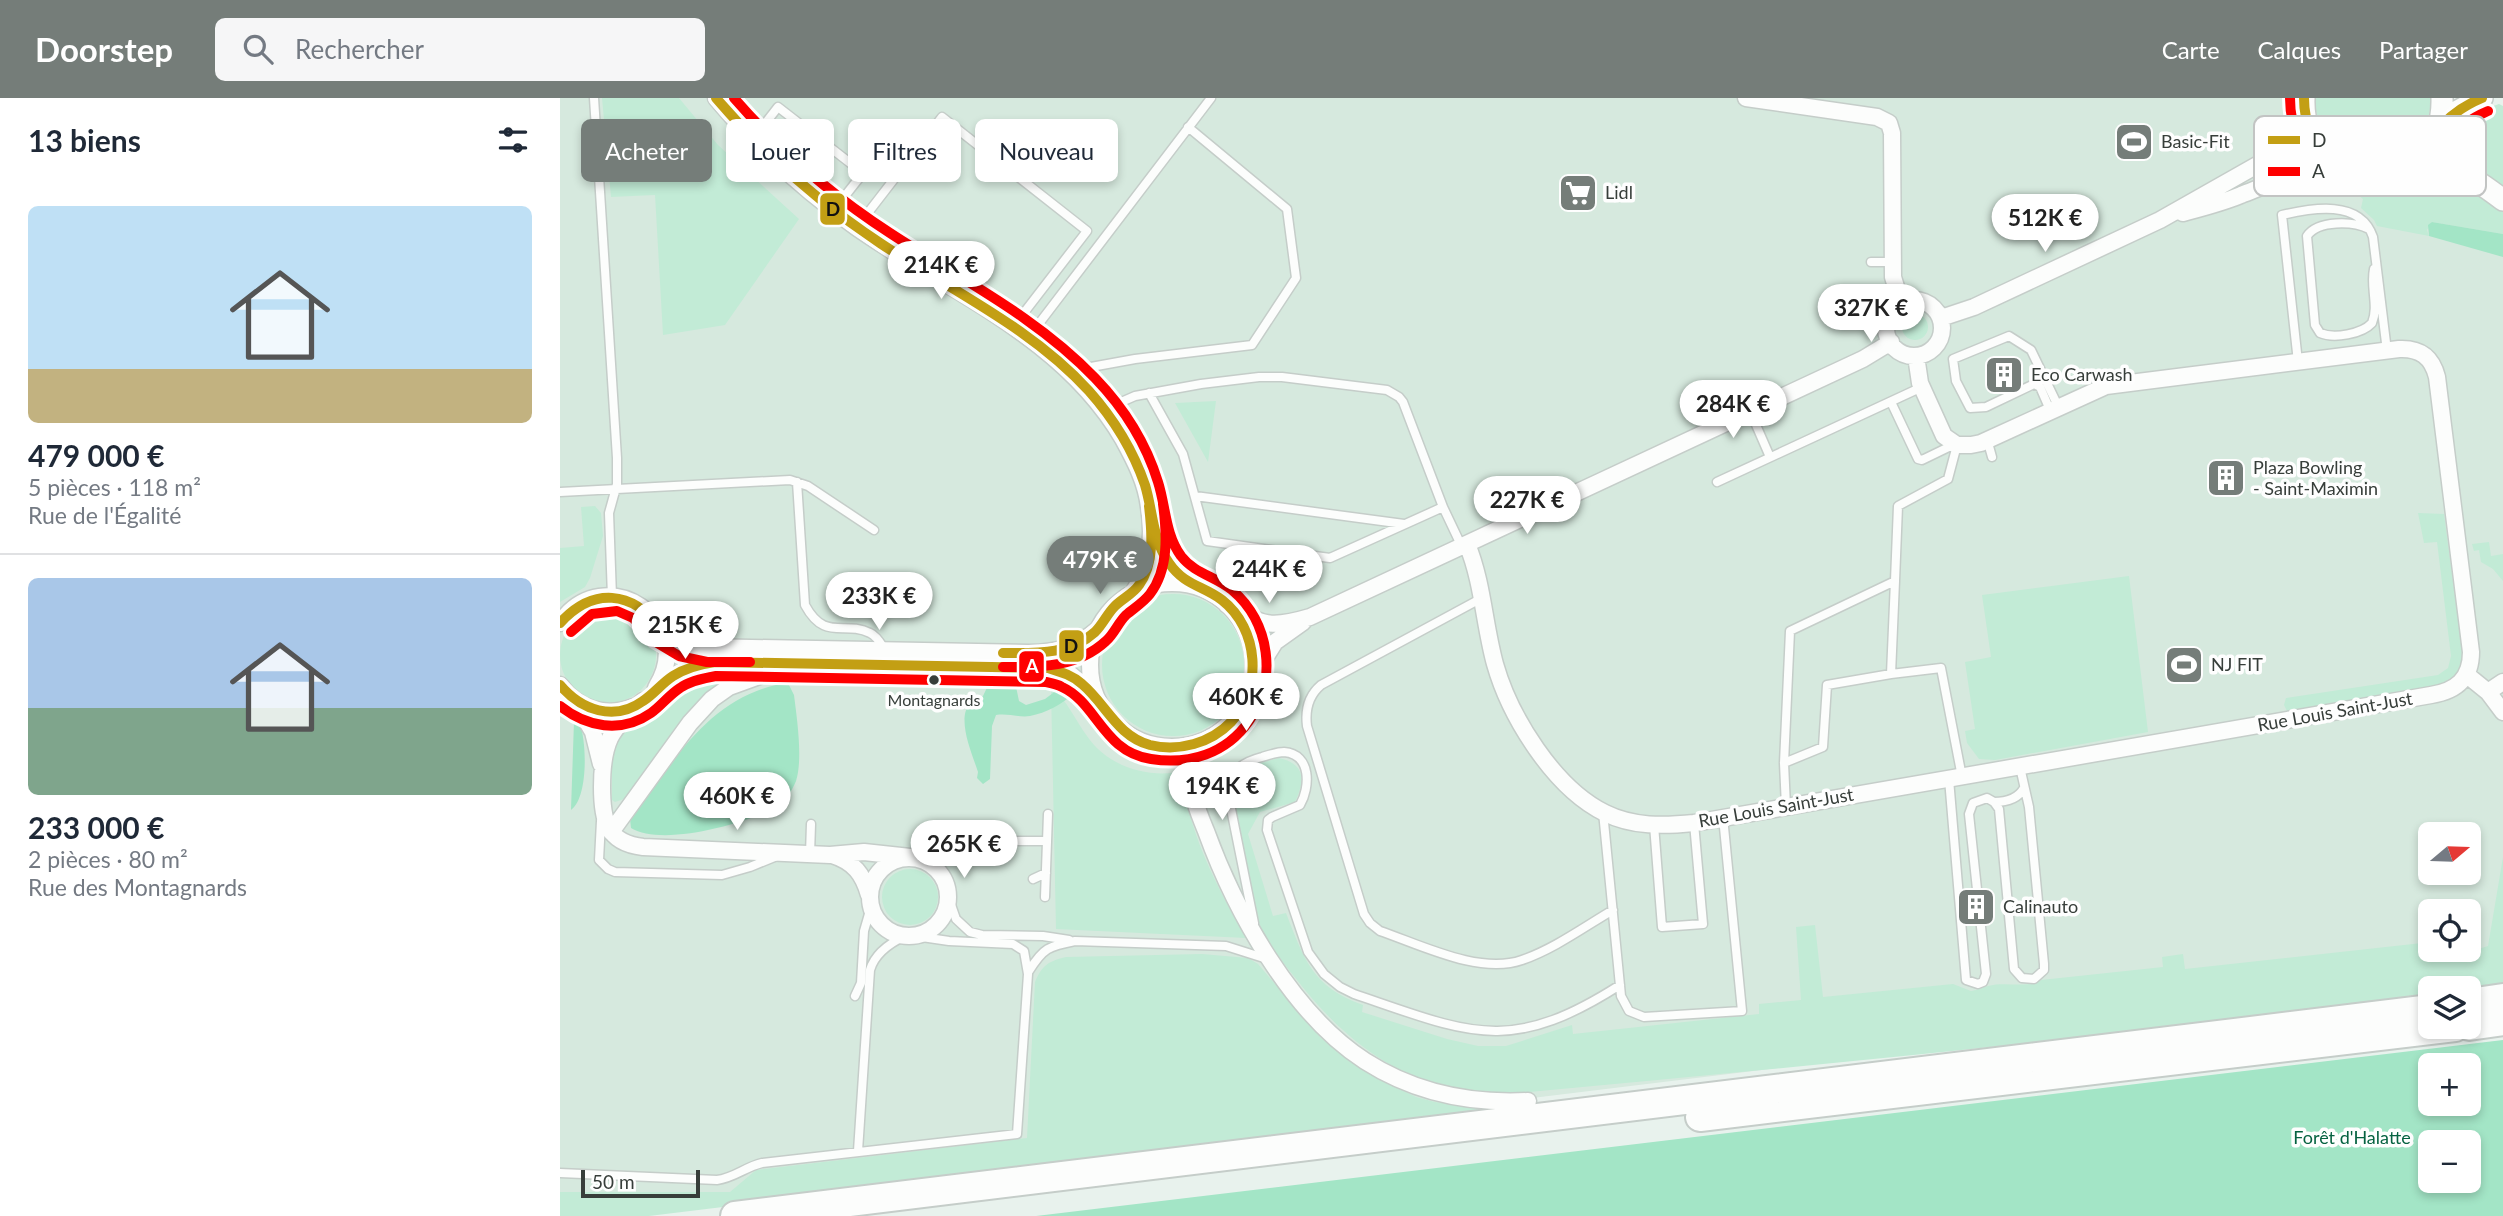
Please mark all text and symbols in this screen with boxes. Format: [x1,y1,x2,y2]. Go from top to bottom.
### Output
search box [215,18,705,81]
text: Doorstep [35,29,173,69]
icon: search [239,30,277,68]
text: Rechercher [295,33,424,65]
text: Carte [2162,35,2220,64]
text: Calques [2258,35,2341,64]
text: Partager [2379,35,2468,64]
legend [2254,116,2486,196]
chip: Acheter [581,119,712,182]
chip: Louer [726,119,834,182]
chip: Filtres [848,119,961,182]
chip: Nouveau [975,119,1118,182]
icon: filters [494,121,532,159]
sports icon: Basic-Fit [2113,121,2155,163]
text: 13 biens [28,122,141,158]
text: D [2312,128,2326,151]
place label: Basic-Fit [2161,130,2230,152]
text: A [2312,159,2325,182]
supermarket icon: Lidl [1557,172,1599,214]
place label: Lidl [1605,181,1633,203]
line badge: D [819,192,846,226]
pin: 512K € [1988,194,2102,254]
text: D [826,197,840,220]
text: 512K € [2008,203,2082,231]
pin: 214K € [884,242,998,301]
text: 214K € [904,250,978,278]
icon: home [217,252,343,378]
pin: 327K € [1814,285,1928,344]
text: 327K € [1834,293,1908,321]
building icon: Eco Carwash [1983,354,2025,396]
place label: Eco Carwash [2031,363,2133,385]
pin: 284K € [1676,380,1790,440]
text: 284K € [1696,389,1770,417]
text: 479 000 € [28,437,164,473]
place label: Plaza Bowling - Saint-Maximin [2253,456,2378,499]
building icon: Plaza Bowling - Saint-Maximin [2205,457,2247,499]
text: 5 pièces · 118 m² [28,473,201,501]
pin: 227K € [1470,476,1584,536]
text: 227K € [1490,485,1564,513]
text: Rue de l'Égalité [28,501,181,529]
pin: 479K € [1043,536,1157,596]
text: 479K € [1063,545,1137,573]
pin: 244K € [1212,546,1326,605]
text: 244K € [1232,554,1306,582]
pin: 233K € [822,573,936,632]
text: 233K € [842,581,916,609]
pin: 215K € [628,602,742,661]
text: 215K € [648,610,722,638]
icon: home [217,624,343,750]
line badge: D [1058,629,1085,663]
text: D [1064,634,1078,657]
sports icon: NJ FIT [2163,644,2205,686]
line badge: A [1018,650,1045,683]
place label: NJ FIT [2211,653,2263,675]
text: A [1024,654,1039,677]
marker: Montagnards [927,673,941,687]
pin: 460K € [1189,674,1303,733]
text: 460K € [1209,682,1283,710]
street label: Rue Louis Saint-Just [2255,686,2415,735]
place label: Montagnards [888,690,980,709]
pin: 194K € [1165,762,1279,822]
text: 194K € [1185,771,1259,799]
pin: 460K € [680,772,794,832]
text: 460K € [700,781,774,809]
street label: Rue Louis Saint-Just [1696,782,1856,831]
text: 233 000 € [28,809,164,845]
pin: 265K € [907,820,1021,880]
north arrow [2418,822,2482,886]
map controls [2418,822,2481,1193]
text: 265K € [927,829,1001,857]
text: 2 pièces · 80 m² [28,845,188,873]
text: Rue des Montagnards [28,873,247,901]
building icon: Calinauto [1955,886,1997,928]
place label: Calinauto [2003,895,2078,917]
button: locate [2418,899,2481,962]
button: layers [2418,976,2481,1039]
button: + [2418,1053,2481,1116]
park label: Forêt d'Halatte [2293,1126,2411,1148]
button: − [2418,1130,2481,1193]
scale bar [581,1167,700,1199]
text: 50 m [592,1170,635,1193]

